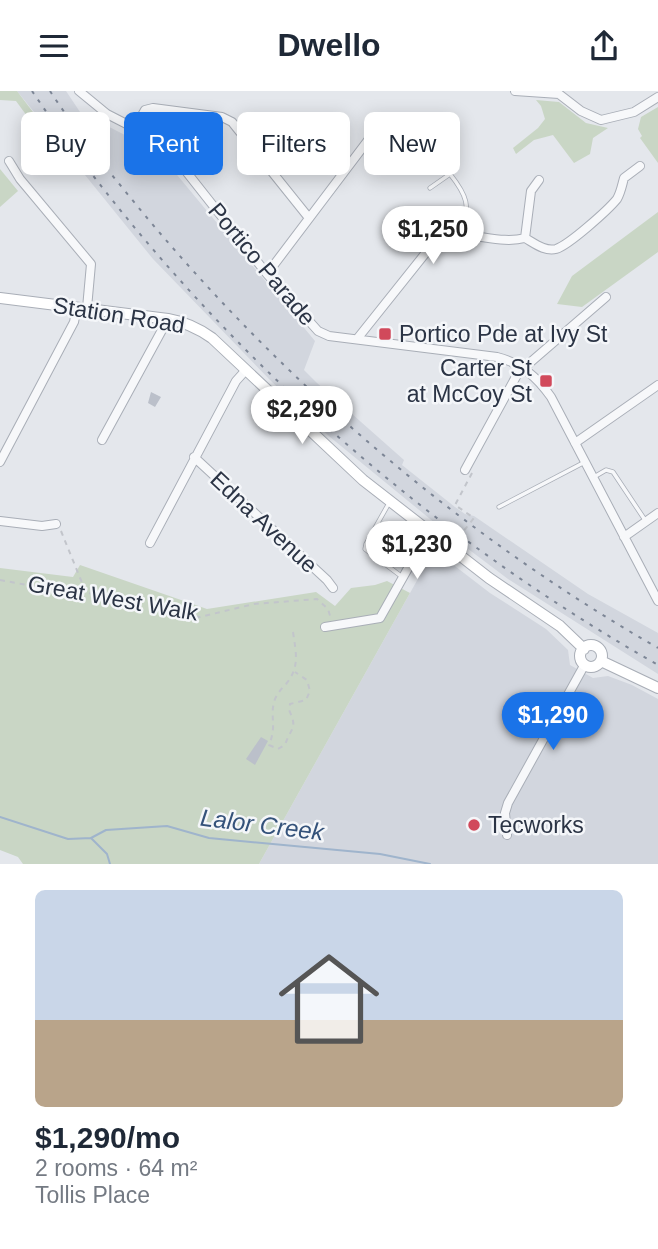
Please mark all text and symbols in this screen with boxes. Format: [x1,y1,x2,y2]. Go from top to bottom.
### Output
icon: menu [35,27,73,65]
text: Dwello [277,27,381,63]
icon: share [585,27,623,65]
chip: Buy [21,112,110,175]
chip: Rent [124,112,223,175]
chip: Filters [237,112,350,175]
chip: New [364,112,460,175]
street label: Portico Parade [203,197,321,331]
pin: $1,250 [376,207,490,266]
text: $1,250 [398,216,468,242]
street label: Station Road [51,292,187,338]
place label: Portico Pde at Ivy St [399,321,608,347]
marker: Portico Pde at Ivy St [377,326,393,342]
place label: Carter St at McCoy St [407,355,533,407]
marker: Carter St at McCoy St [538,373,554,389]
pin: $2,290 [245,387,359,446]
text: $2,290 [267,396,337,422]
street label: Edna Avenue [205,466,323,578]
pin: $1,230 [360,521,474,581]
text: $1,230 [382,531,452,557]
street label: Great West Walk [26,570,201,626]
pin: $1,290 [496,693,610,752]
text: $1,290 [518,702,588,728]
water label: Lalor Creek [199,804,327,846]
place label: Tecworks [488,812,584,838]
marker: Tecworks [466,817,482,833]
icon: home [266,936,392,1062]
text: $1,290/mo [35,1121,180,1154]
text: 2 rooms · 64 m² [35,1155,197,1181]
text: Tollis Place [35,1182,150,1208]

